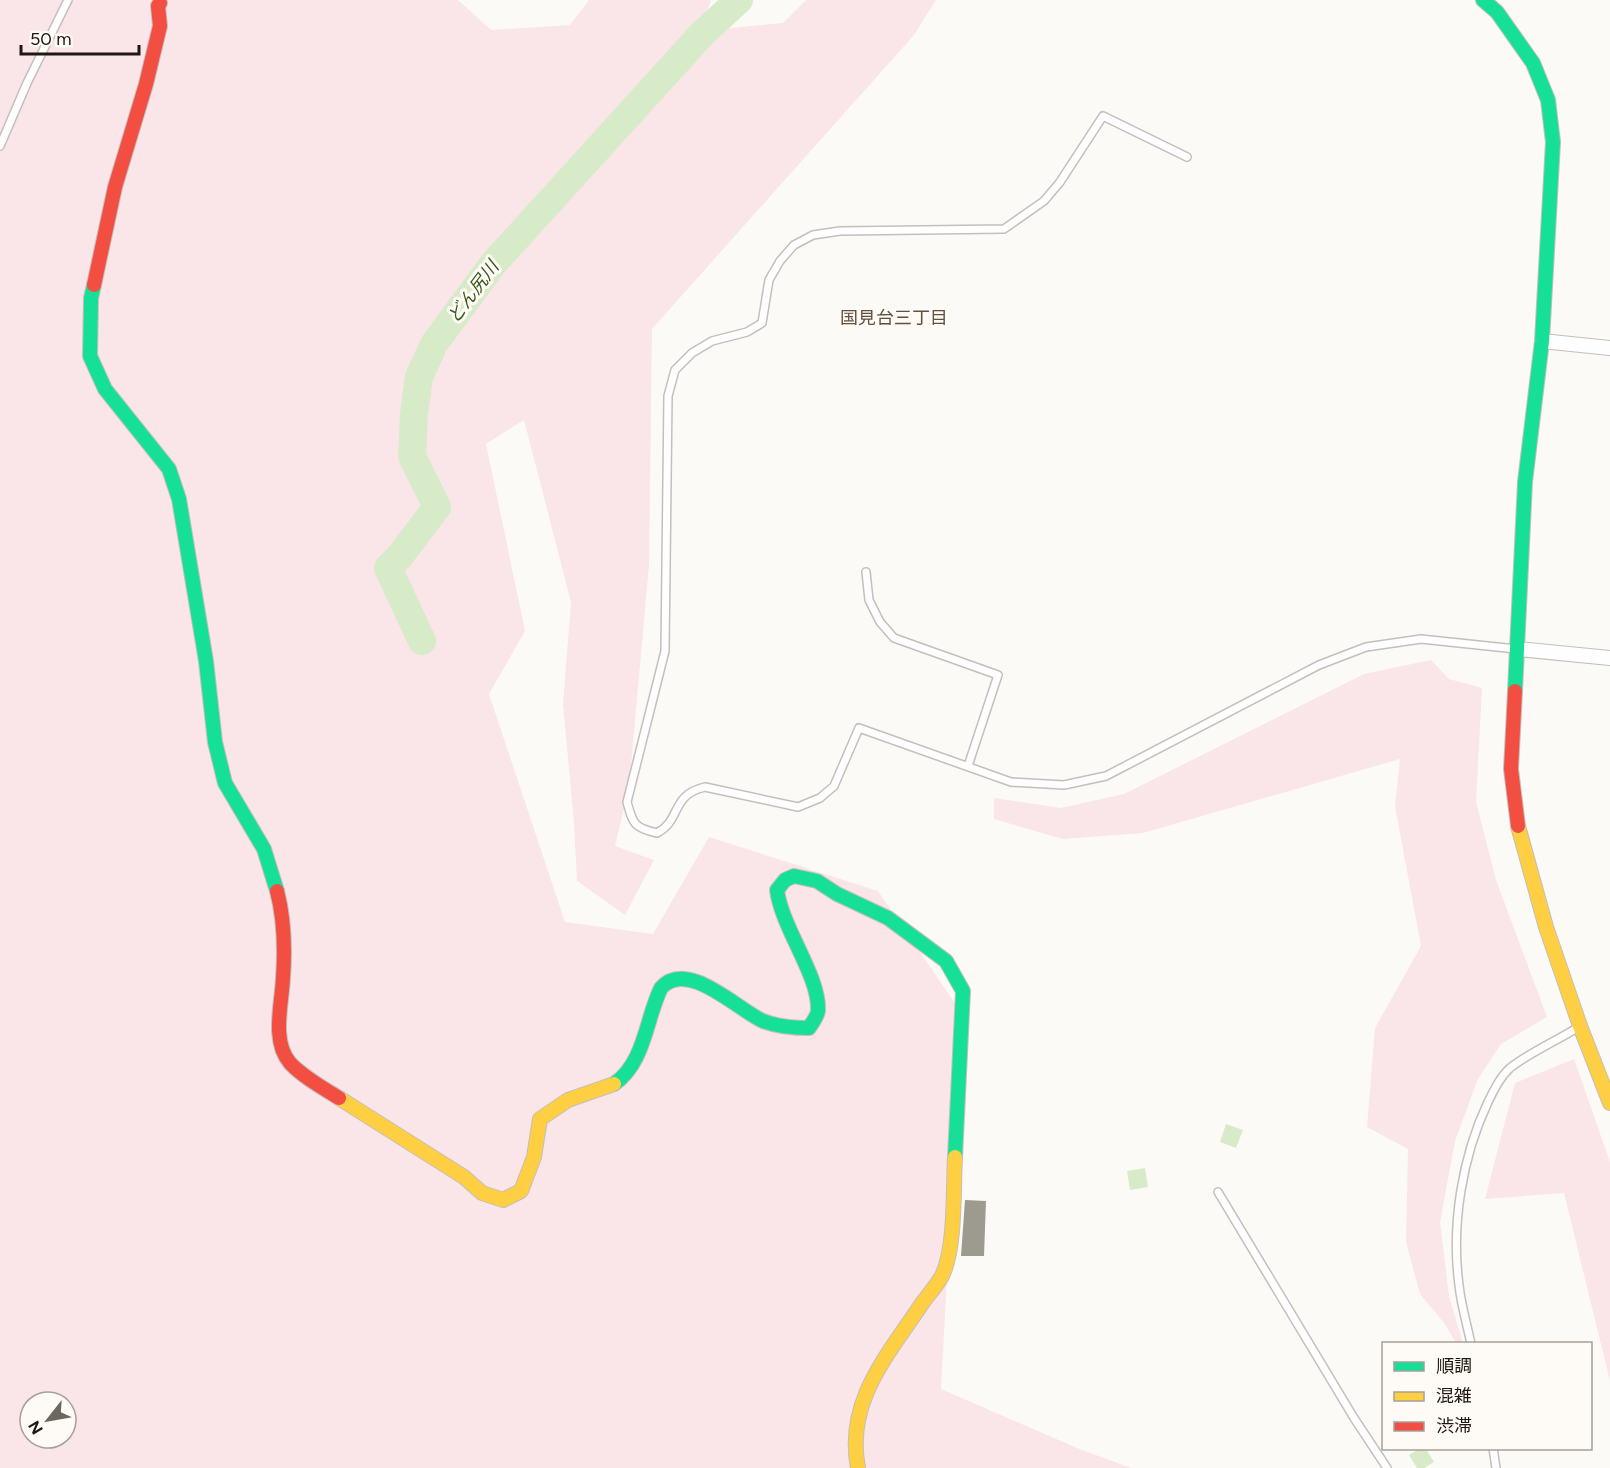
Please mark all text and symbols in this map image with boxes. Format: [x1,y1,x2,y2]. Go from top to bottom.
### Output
scale bar [21,18,140,56]
text: 50 m [30,28,72,50]
water label: どん尻川 [443,255,505,327]
district label: 国見台三丁目 [840,307,948,329]
legend [1382,1342,1592,1450]
text: 順調 [1436,1355,1472,1377]
text: 混雑 [1436,1385,1472,1407]
north arrow [18,1390,78,1450]
text: 渋滞 [1436,1415,1472,1437]
text: N [24,1417,47,1438]

